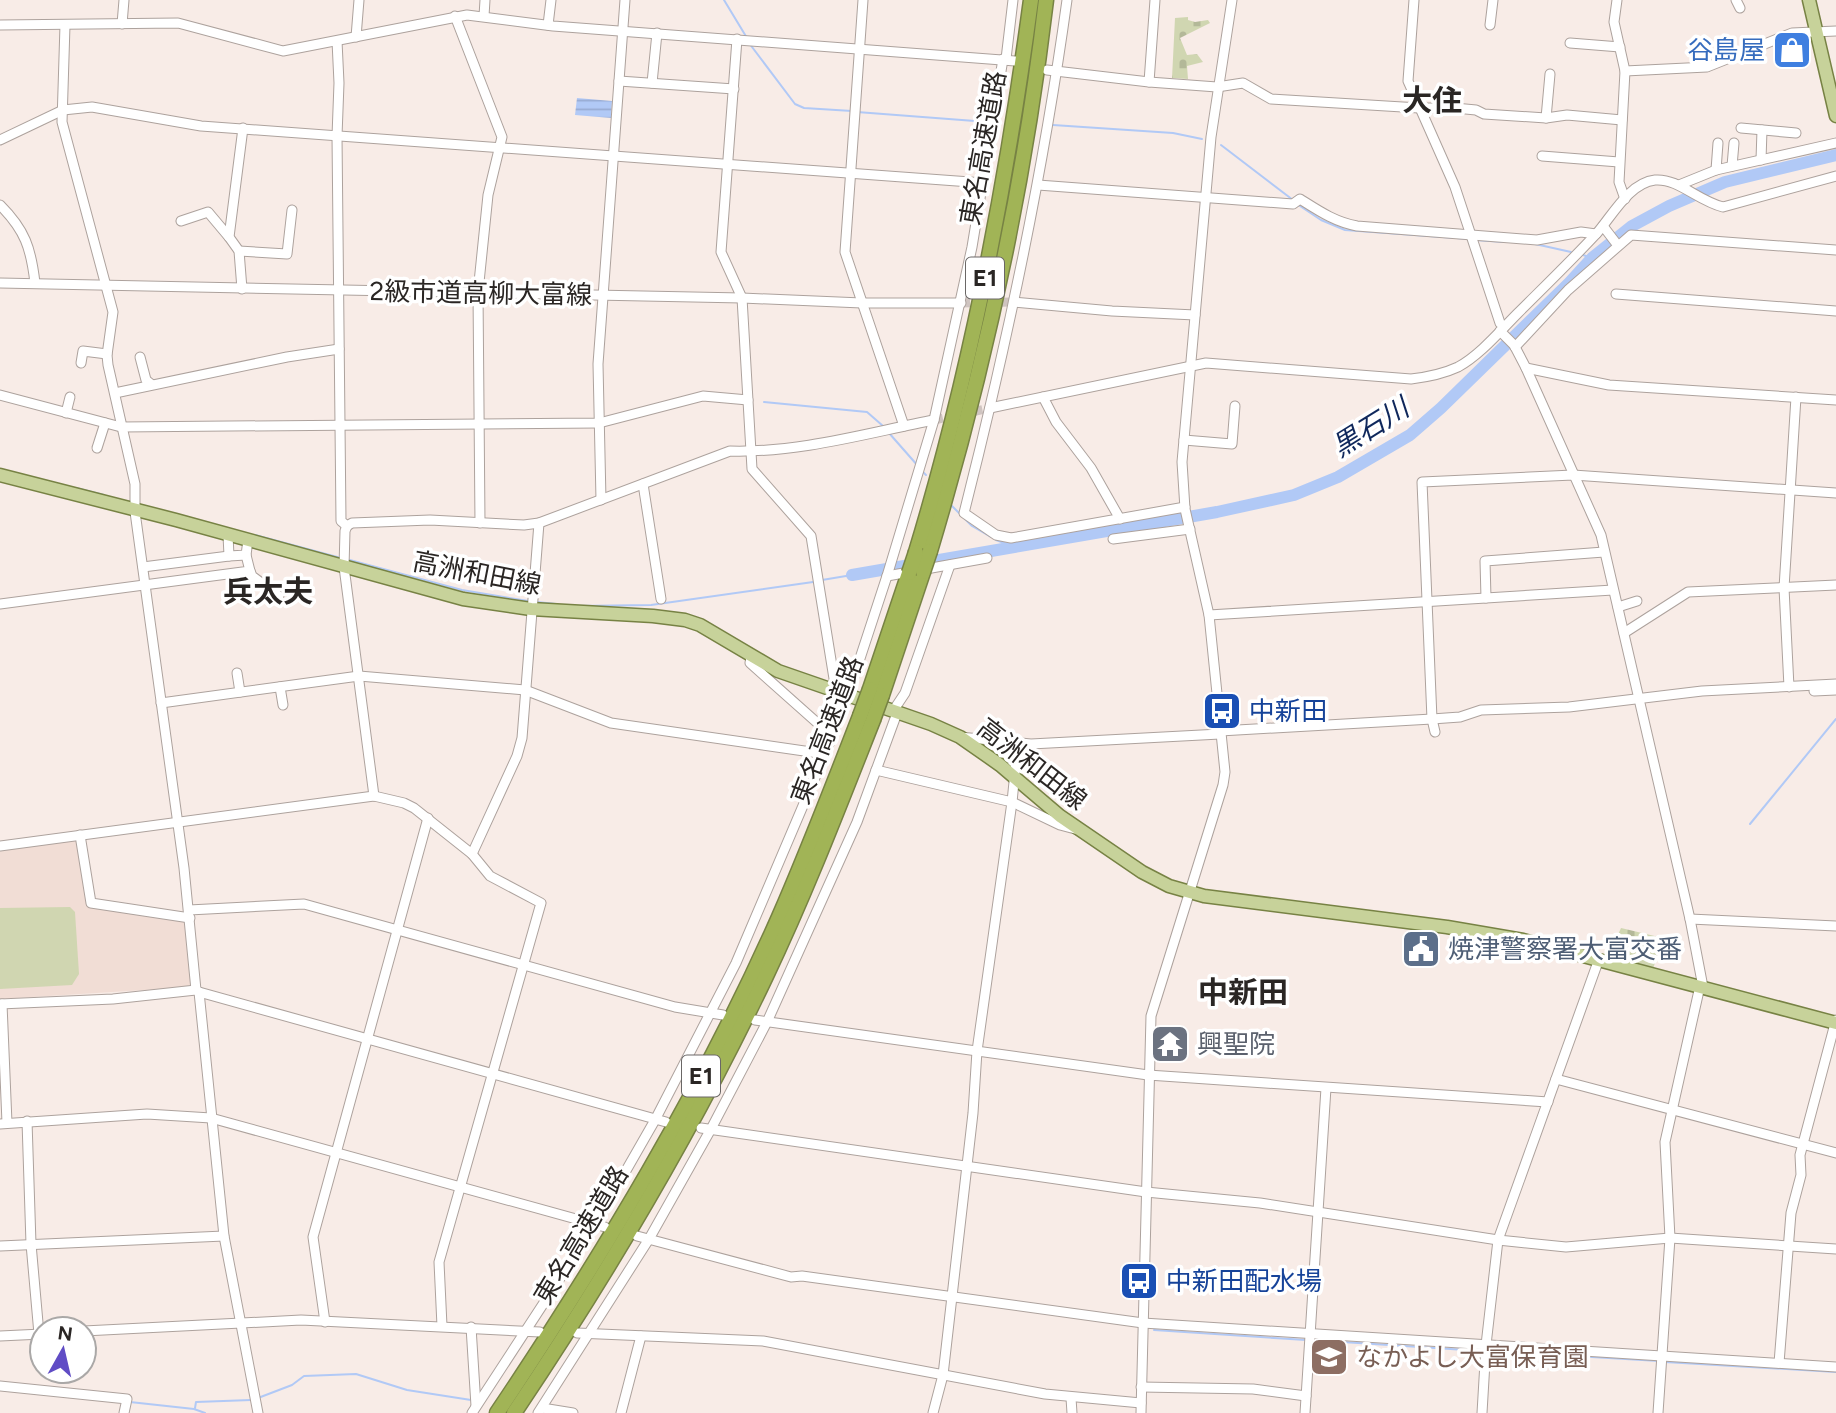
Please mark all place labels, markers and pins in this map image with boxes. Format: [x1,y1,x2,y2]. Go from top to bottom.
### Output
shop icon: 谷島屋 [1771,29,1813,71]
place label: 谷島屋 [1687,34,1765,66]
bus stop icon: 中新田 [1201,690,1243,732]
place label: 中新田 [1249,695,1327,727]
public building icon: 焼津警察署大富交番 [1400,928,1442,970]
place label: 焼津警察署大富交番 [1448,933,1682,965]
temple icon: 興聖院 [1149,1023,1191,1065]
place label: 興聖院 [1197,1028,1275,1060]
bus stop icon: 中新田配水場 [1118,1260,1160,1302]
place label: 中新田配水場 [1166,1265,1322,1297]
school or university icon: なかよし大富保育園 [1308,1336,1350,1378]
place label: なかよし大富保育園 [1356,1341,1589,1373]

